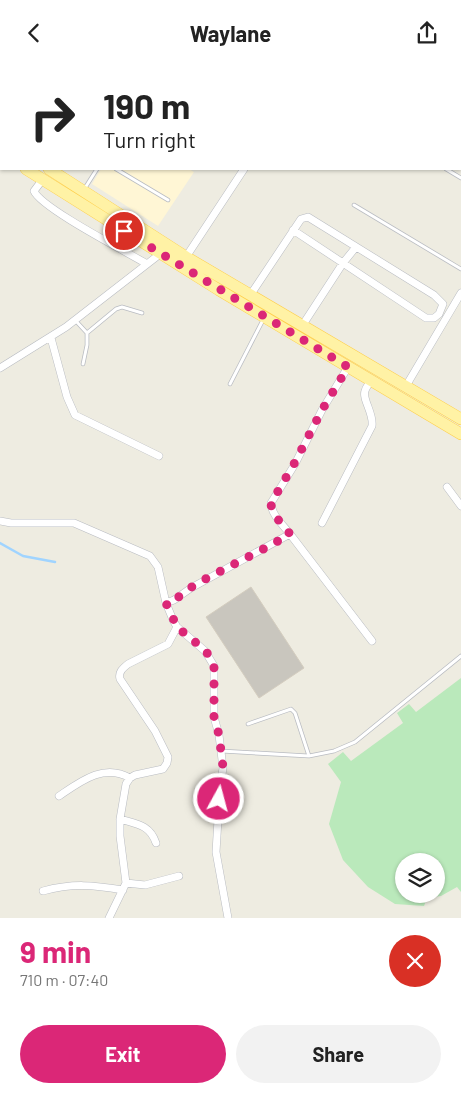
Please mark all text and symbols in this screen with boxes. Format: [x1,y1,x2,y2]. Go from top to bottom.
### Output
icon: back [20,19,48,47]
icon: share [413,19,441,47]
text: Waylane [190,20,271,46]
text: 190 m [103,84,190,126]
icon: right [20,85,85,150]
text: Turn right [103,126,196,152]
pin [103,210,145,252]
icon: arrive [110,217,138,245]
position arrow [192,772,244,824]
map controls [395,853,445,903]
button: layers [395,853,445,903]
text: 9 min [20,933,91,969]
button: close [389,935,441,987]
text: 710 m · 07:40 [20,970,108,989]
button: Exit [20,1025,226,1083]
button: Share [236,1025,441,1083]

